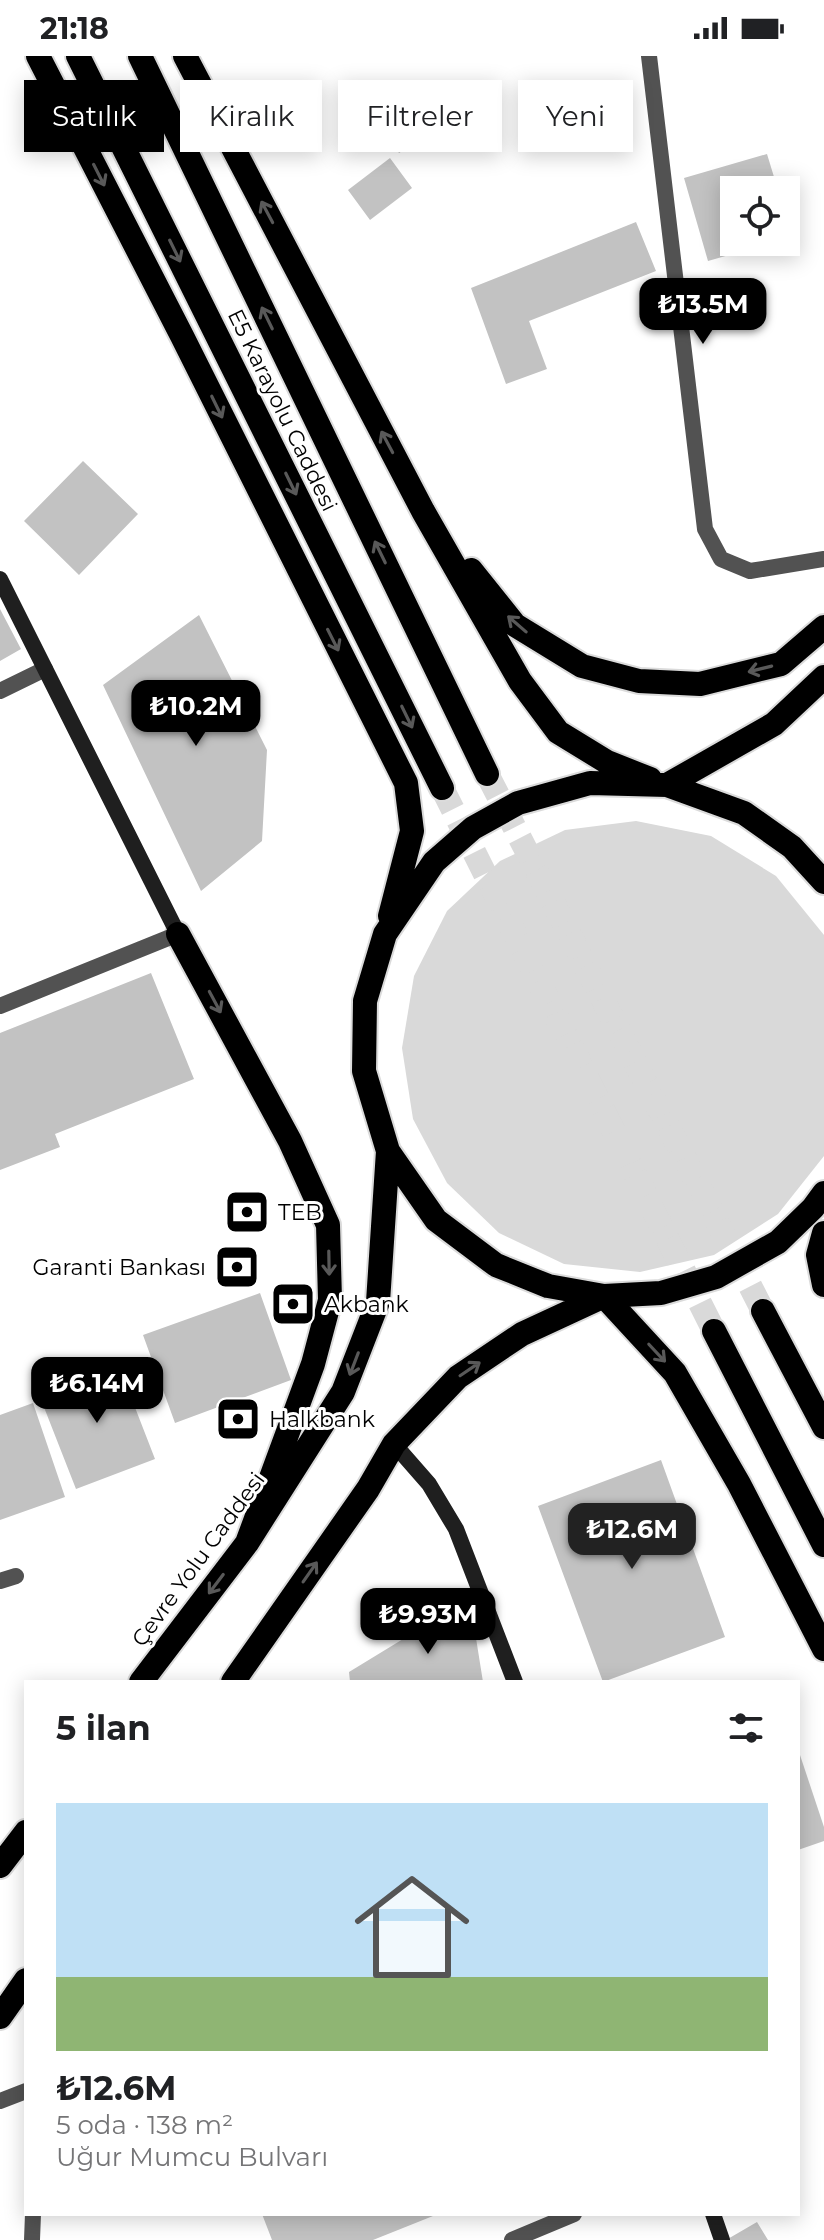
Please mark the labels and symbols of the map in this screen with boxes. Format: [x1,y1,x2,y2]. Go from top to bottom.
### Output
one-way arrow [92,163,108,187]
one-way arrow [258,200,274,224]
one-way arrow [168,239,183,263]
pin: ₺13.5M [638,278,768,346]
street label: E5 Karayolu Caddesi [222,305,343,516]
one-way arrow [259,307,274,331]
one-way arrow [210,394,225,418]
one-way arrow [378,431,394,455]
one-way arrow [284,472,299,496]
one-way arrow [372,541,387,565]
one-way arrow [508,615,528,633]
one-way arrow [325,627,341,651]
one-way arrow [748,663,774,678]
pin: ₺10.2M [131,680,261,748]
one-way arrow [399,704,415,728]
one-way arrow [207,990,223,1014]
bank icon: TEB [223,1188,271,1236]
place label: TEB [278,1199,322,1226]
bank icon: Garanti Bankası [213,1243,261,1291]
one-way arrow [321,1249,337,1276]
place label: Garanti Bankası [33,1254,206,1281]
bank icon: Akbank [269,1280,317,1328]
place label: Akbank [324,1291,410,1318]
one-way arrow [647,1343,666,1362]
one-way arrow [346,1351,360,1376]
pin: ₺6.14M [32,1357,162,1425]
one-way arrow [458,1361,481,1377]
bank icon: Halkbank [214,1395,262,1443]
place label: Halkbank [269,1406,376,1433]
street label: Çevre Yolu Caddesi [126,1467,271,1652]
pin: ₺12.6M [567,1503,697,1571]
one-way arrow [302,1562,318,1584]
one-way arrow [208,1572,225,1594]
pin: ₺9.93M [363,1588,493,1656]

